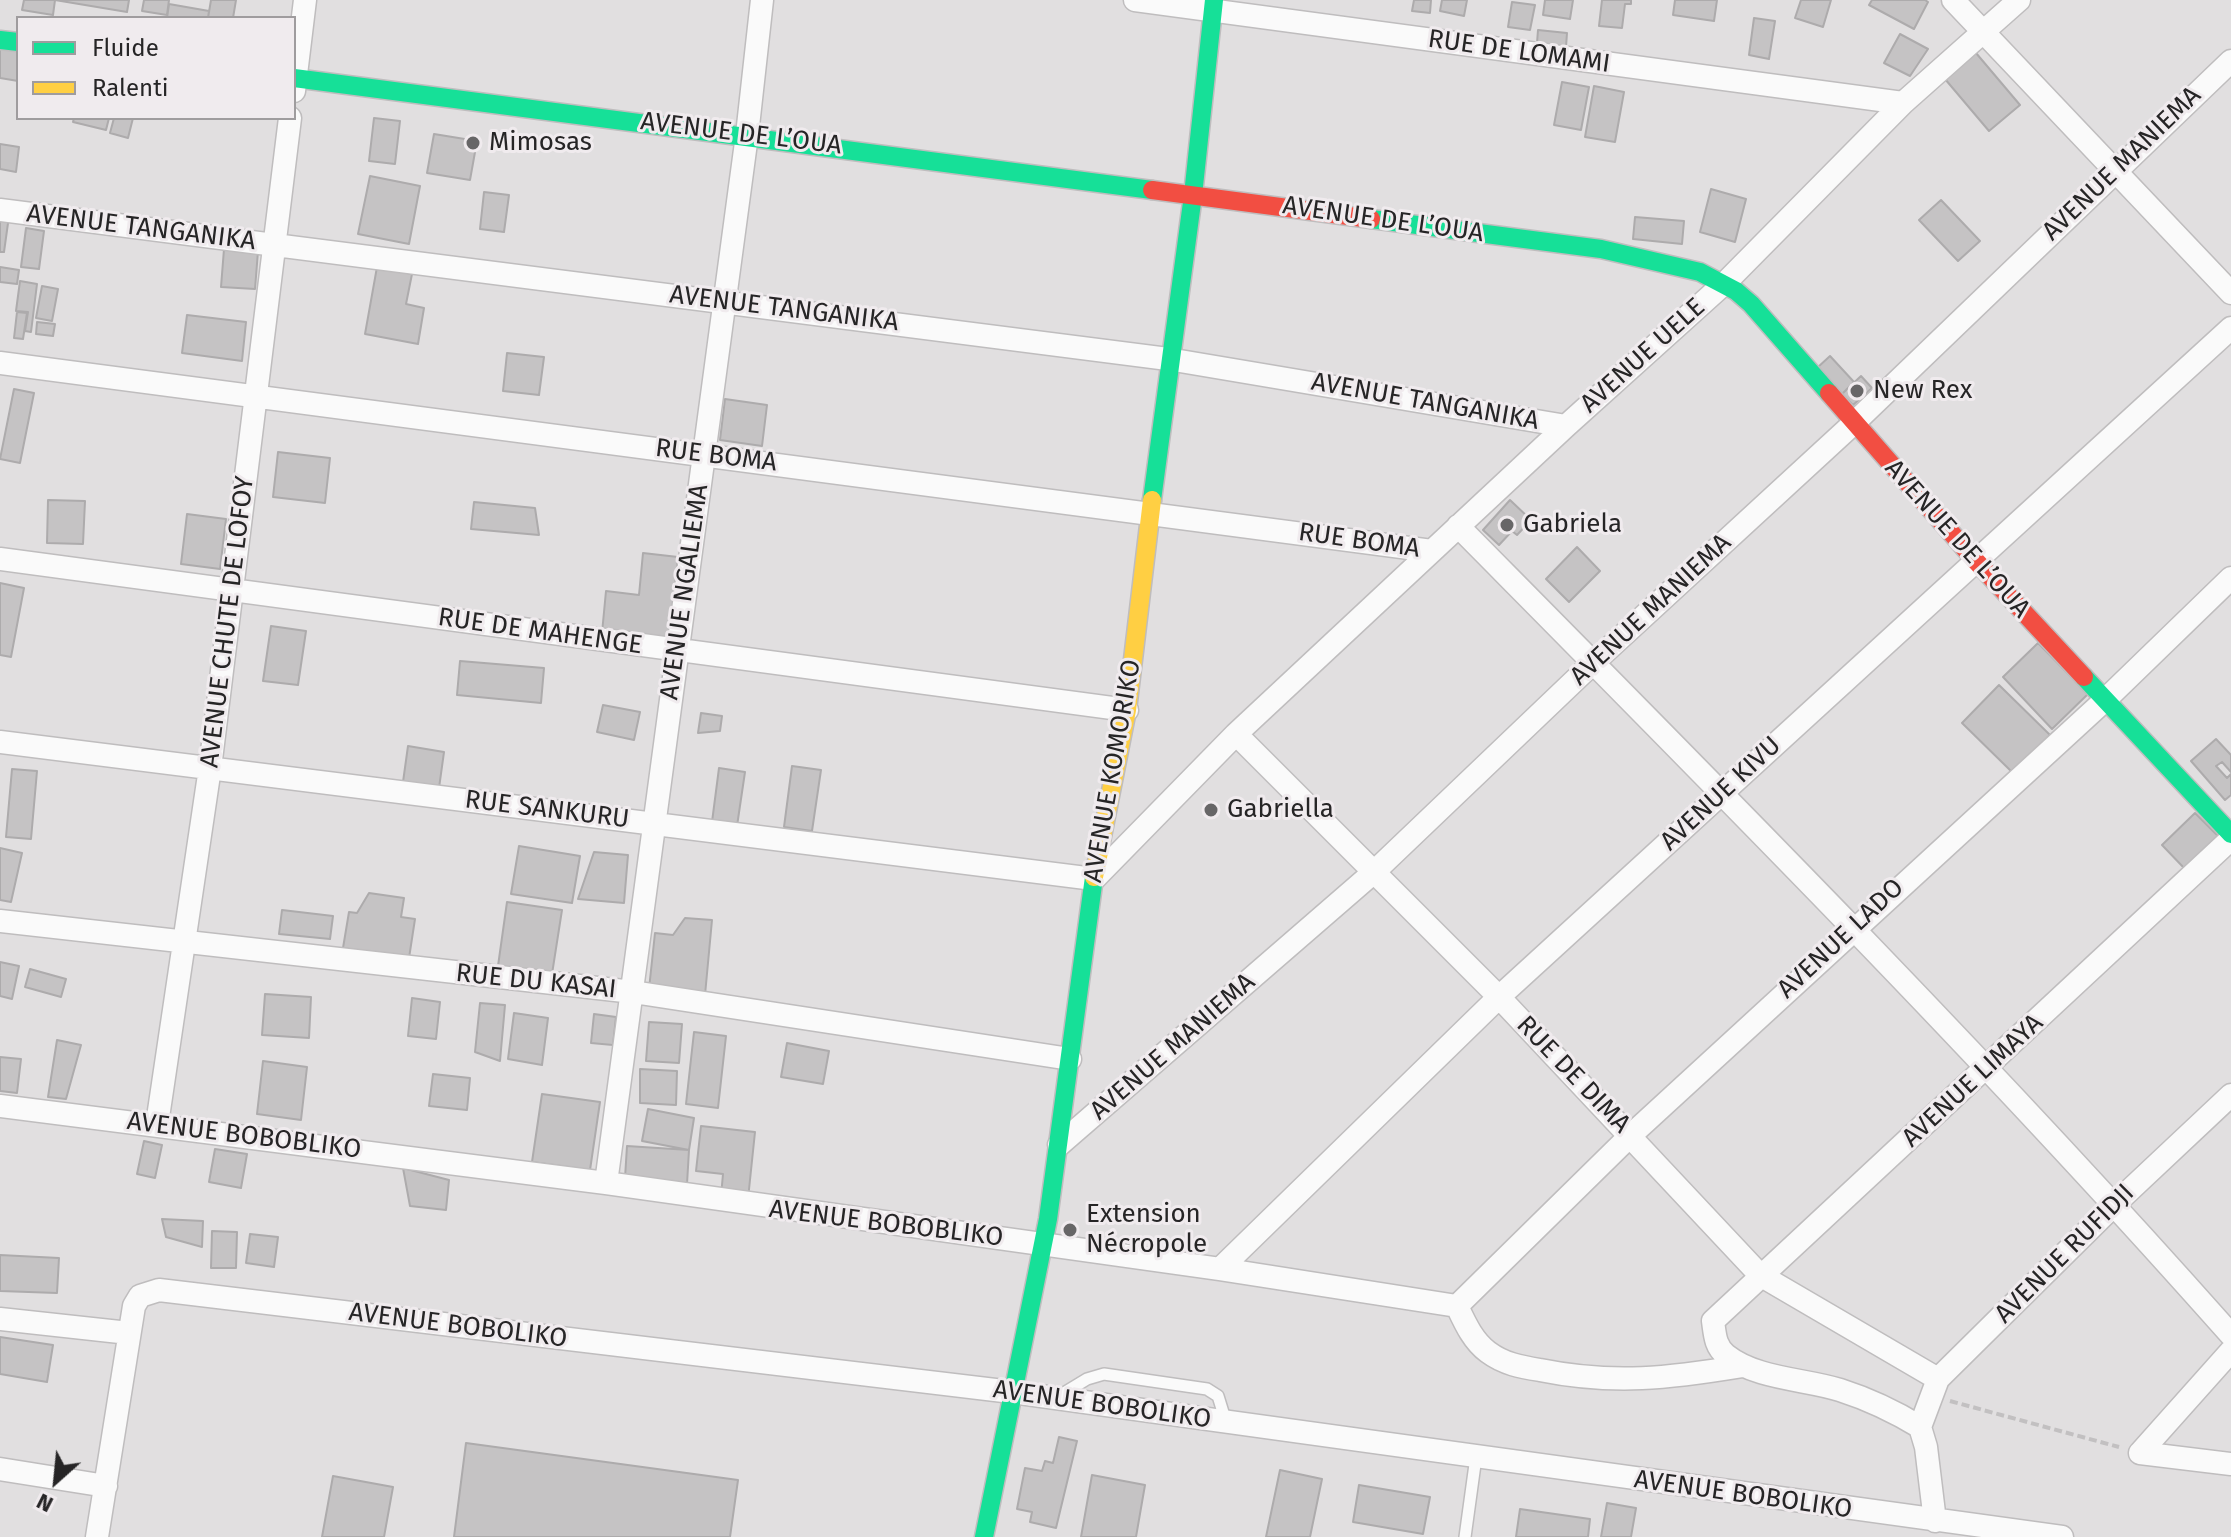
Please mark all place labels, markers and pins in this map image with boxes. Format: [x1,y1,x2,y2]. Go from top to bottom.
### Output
place label: Mimosas [489,127,592,159]
marker: Mimosas [464,134,482,152]
place label: New Rex [1873,375,1972,407]
marker: New Rex [1848,382,1866,400]
place label: Gabriela [1523,509,1622,541]
marker: Gabriela [1498,516,1516,534]
place label: Gabriella [1227,794,1334,826]
marker: Gabriella [1202,801,1220,819]
place label: Extension Nécropole [1086,1199,1207,1260]
marker: Extension Nécropole [1061,1221,1079,1239]

